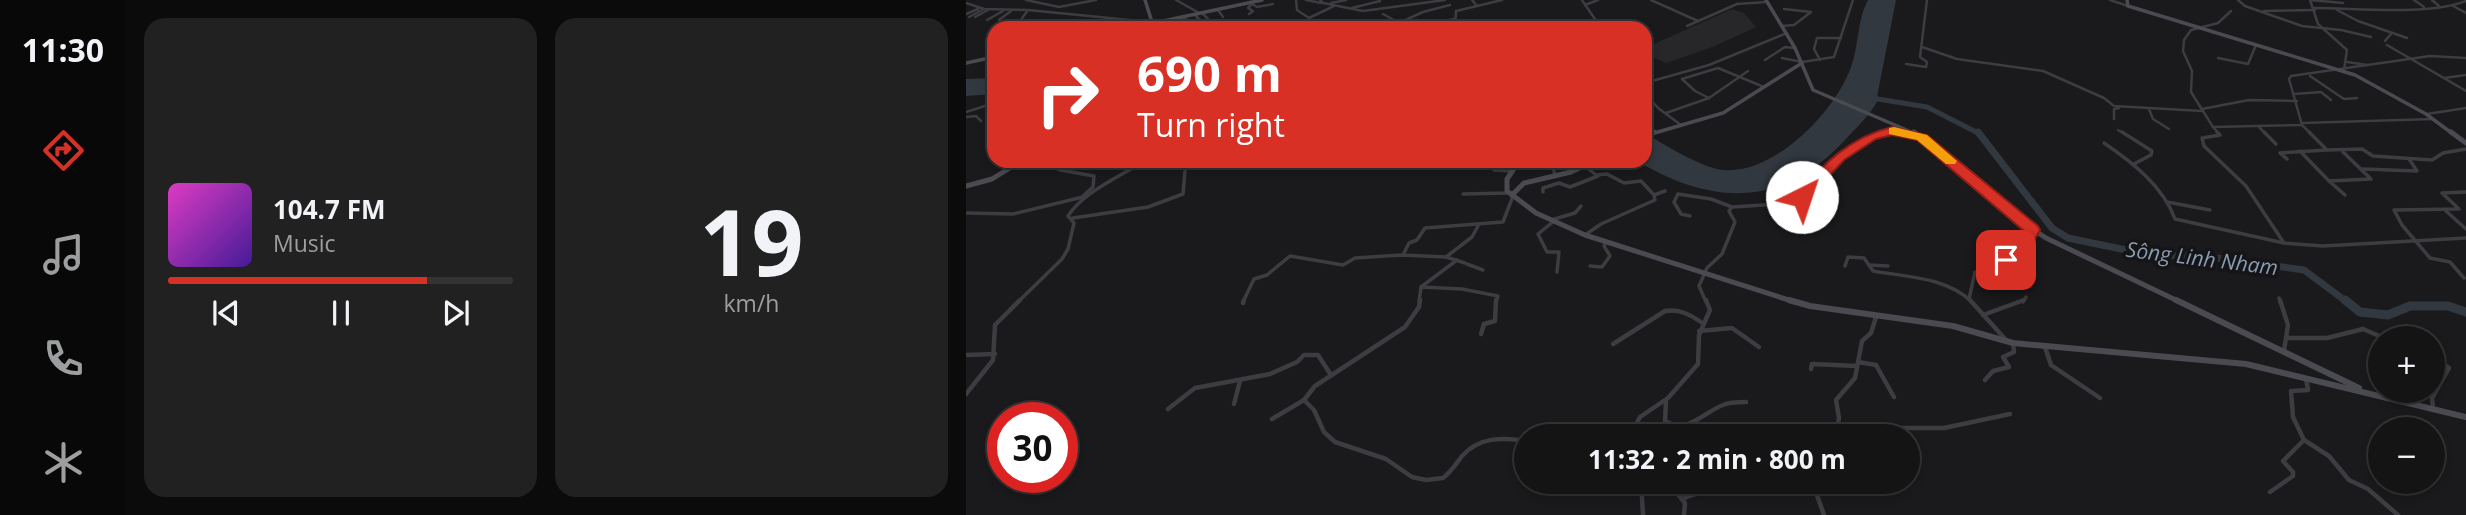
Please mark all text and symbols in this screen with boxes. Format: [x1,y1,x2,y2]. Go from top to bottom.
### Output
text: 11:30 [22,28,104,71]
text: 690 m [1137,40,1282,106]
icon: right [1022,49,1113,140]
text: Turn right [1137,103,1285,146]
icon: directions [39,126,88,175]
position arrow [1765,160,1839,234]
text: 19 [699,179,804,303]
text: 104.7 FM [273,191,385,227]
text: Music [273,227,336,259]
icon: music [39,230,88,279]
pin [1976,230,2036,290]
water label: Sông Linh Nham [2124,235,2280,281]
icon: arrive [1987,241,2025,279]
text: km/h [724,287,779,319]
icon: previous [207,294,245,332]
icon: pause [322,294,360,332]
icon: next [437,294,475,332]
map controls [2368,326,2445,494]
button: + [2368,326,2445,403]
icon: phone [39,334,88,383]
speed limit sign: 30 [987,402,1078,493]
button: − [2368,417,2445,494]
icon: climate [39,438,88,487]
text: 11:32 · 2 min · 800 m [1588,441,1846,477]

